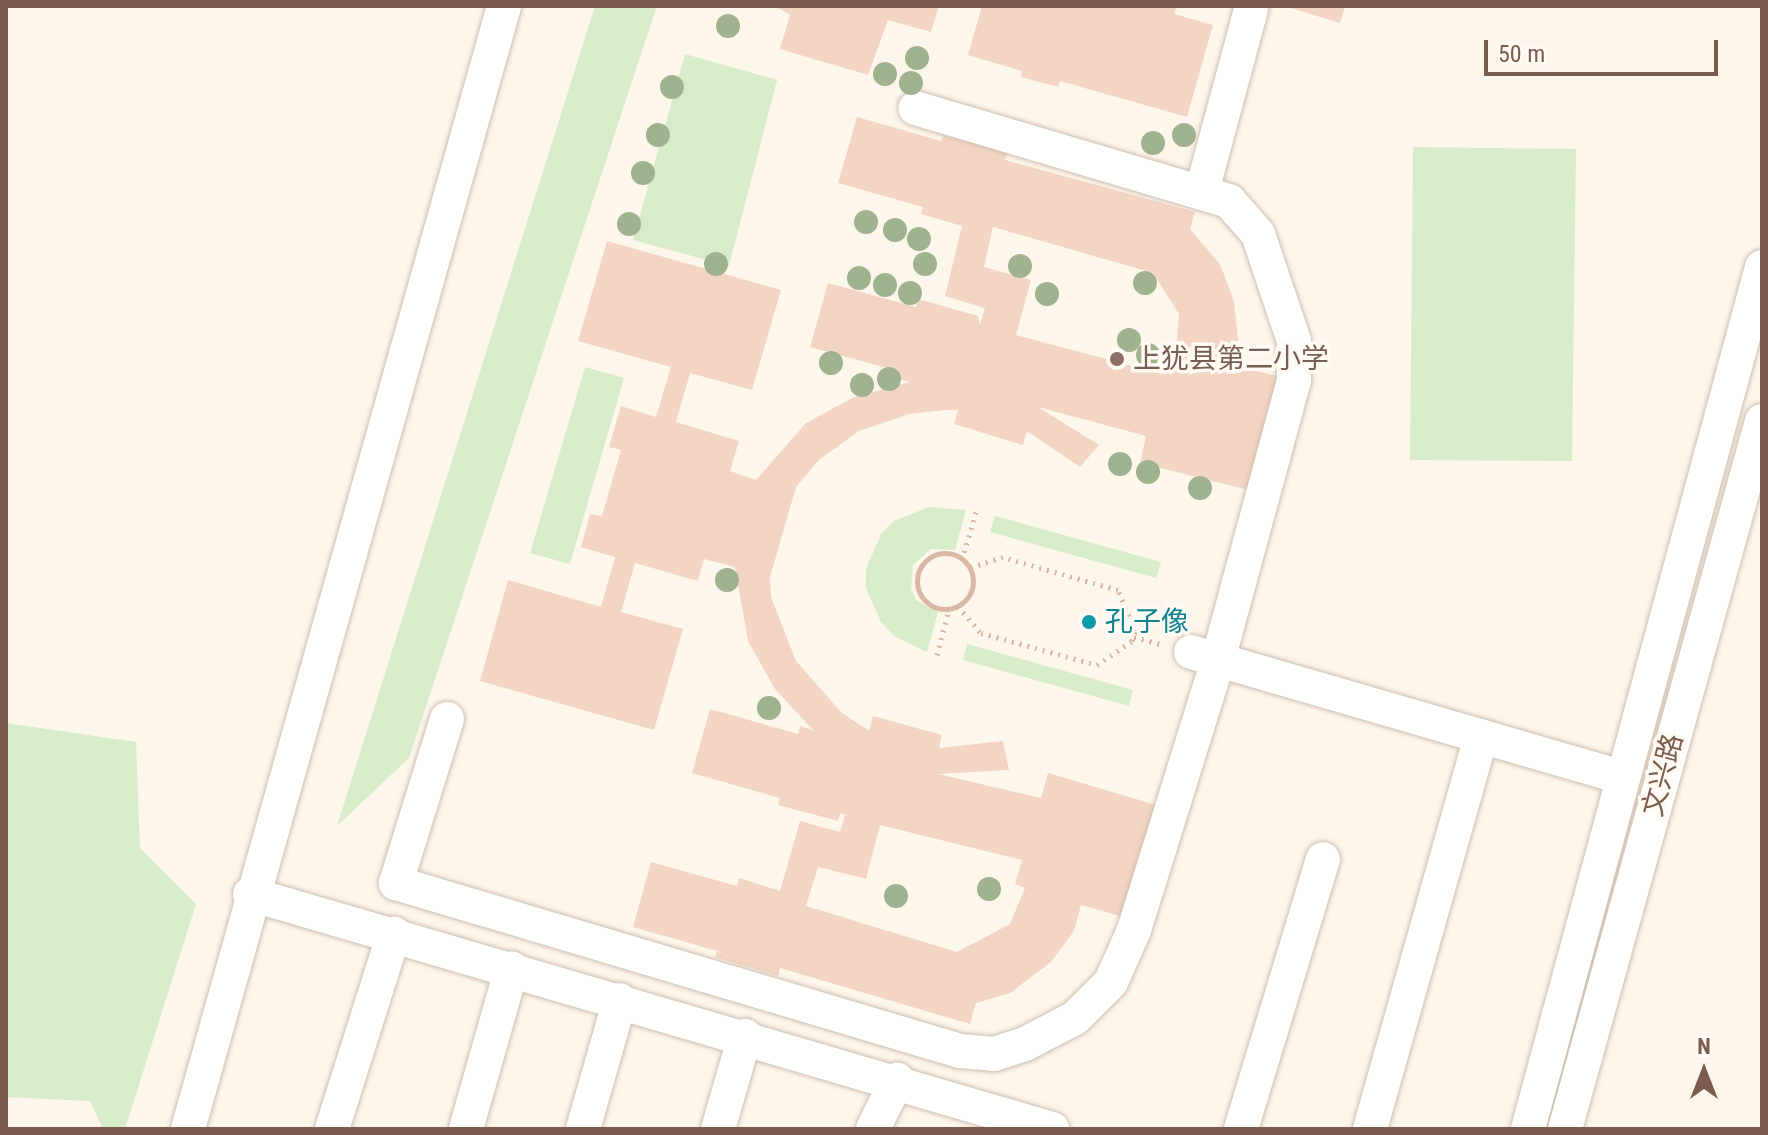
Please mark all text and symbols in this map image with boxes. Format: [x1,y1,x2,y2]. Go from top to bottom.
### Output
scale bar [1488,24,1722,74]
text: 50 m [1498,40,1545,68]
place label: 上犹县第二小学 [1133,342,1329,376]
marker: 上犹县第二小学 [1108,350,1126,368]
place label: 孔子像 [1105,605,1189,639]
marker: 孔子像 [1080,613,1098,631]
street label: 文兴路 [1636,730,1690,820]
north arrow [1664,1031,1744,1111]
text: N [1697,1034,1711,1059]

